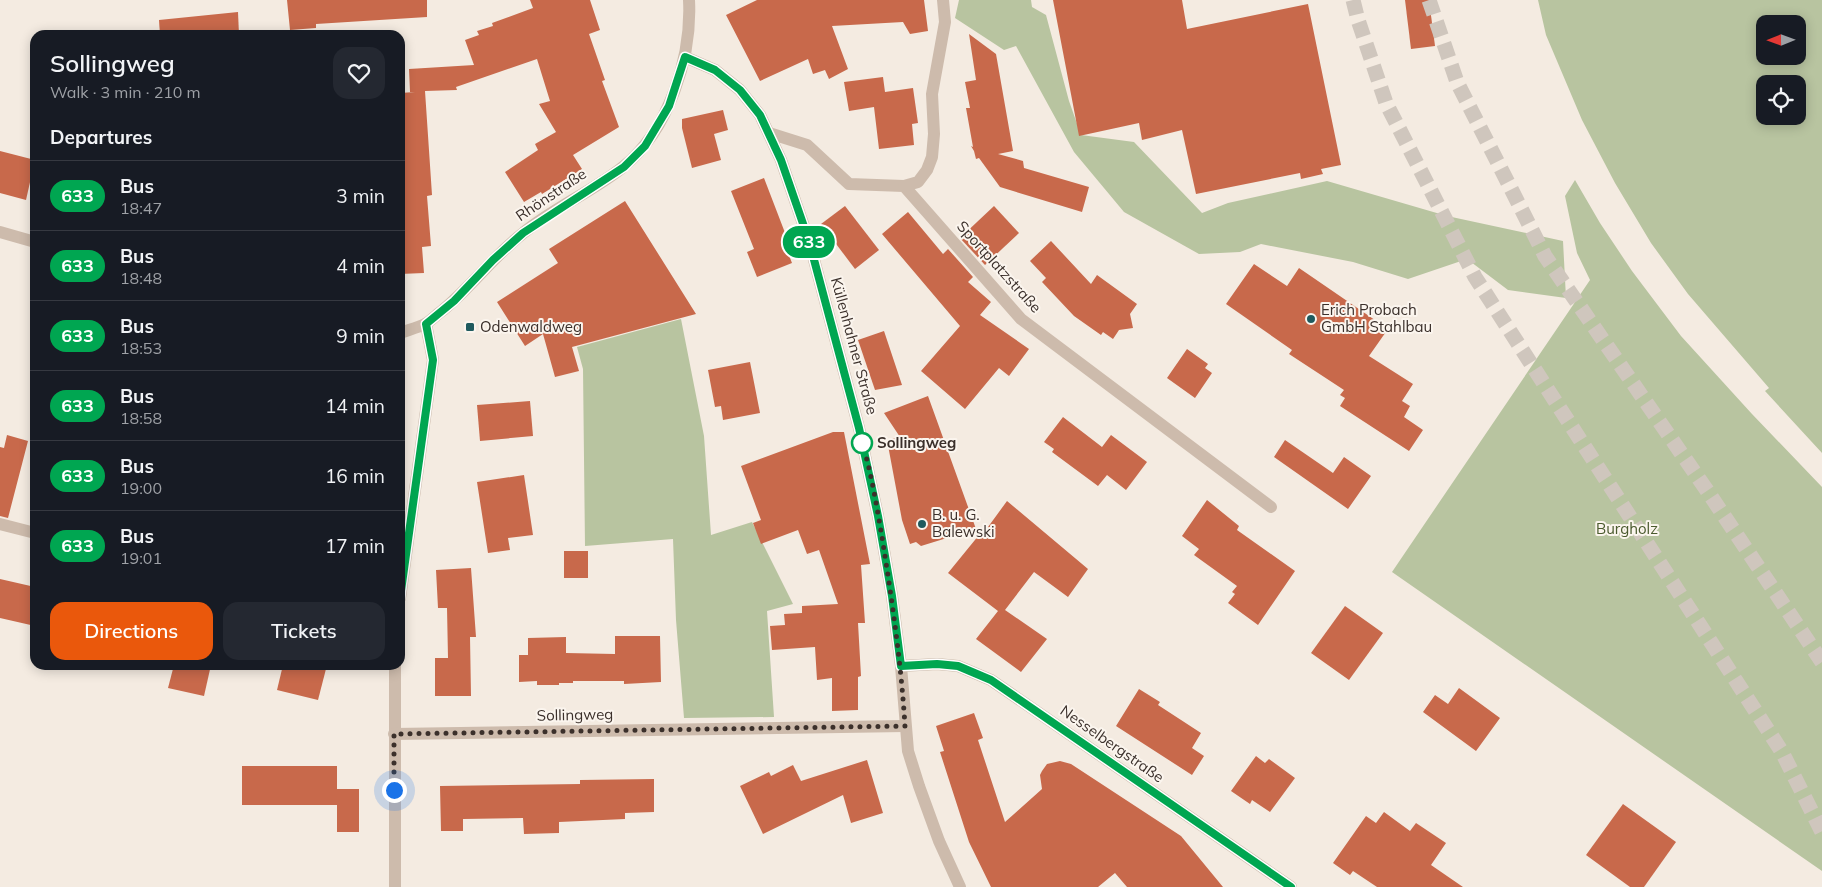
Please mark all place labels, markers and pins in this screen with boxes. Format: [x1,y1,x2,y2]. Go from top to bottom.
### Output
place label: Erich Probach GmbH Stahlbau [1321,300,1432,336]
marker: Erich Probach GmbH Stahlbau [1305,313,1317,325]
place label: Odenwaldweg [480,317,582,336]
marker: Odenwaldweg [464,321,476,333]
marker: Sollingweg [851,432,873,454]
place label: Sollingweg [877,433,956,452]
place label: B. u. G. Balewski [932,505,994,541]
marker: B. u. G. Balewski [916,518,928,530]

